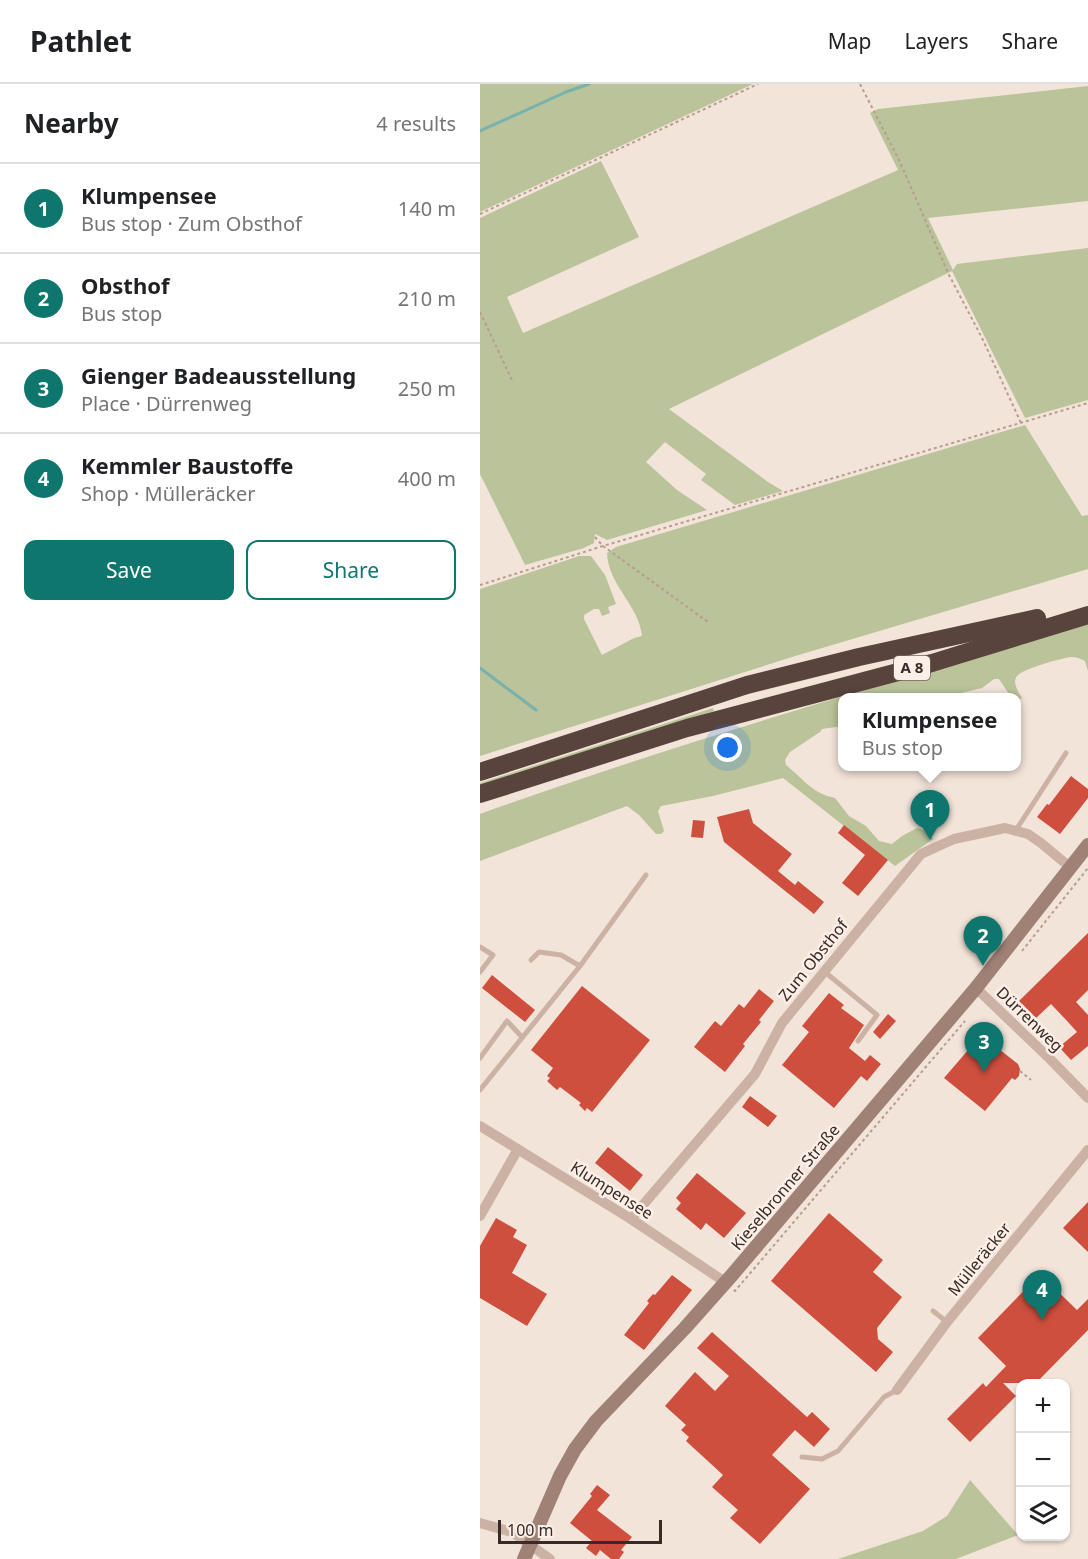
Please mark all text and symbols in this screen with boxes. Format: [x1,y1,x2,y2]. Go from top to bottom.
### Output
text: Pathlet [30,22,132,60]
text: Map [828,27,872,55]
text: Layers [905,27,969,55]
text: Share [1002,27,1058,55]
text: Nearby [24,105,119,141]
text: 4 results [376,110,456,137]
text: Klumpensee [81,180,217,210]
text: 1 [38,195,49,222]
text: 140 m [398,195,456,222]
text: Bus stop · Zum Obsthof [81,210,302,237]
text: Obsthof [81,270,169,300]
text: 2 [38,285,49,312]
text: 210 m [398,285,456,312]
text: Bus stop [81,300,162,327]
text: Gienger Badeausstellung [81,360,356,390]
text: 3 [38,375,49,402]
text: 250 m [398,375,456,402]
text: Place · Dürrenweg [81,390,252,417]
text: Kemmler Baustoffe [81,450,293,480]
text: 4 [38,465,49,492]
text: 400 m [398,465,456,492]
text: Shop · Mülleräcker [81,480,256,507]
button: Save [24,540,234,600]
button: Share [246,540,456,600]
road number: A 8 [894,656,930,680]
popup [838,693,1021,771]
text: Klumpensee [862,704,997,734]
your location [713,733,742,762]
text: Bus stop [862,734,943,761]
pin: 1 [910,790,950,840]
street label: Zum Obsthof [773,913,854,1005]
pin: 2 [964,916,1002,966]
street label: Dürrenweg [992,982,1068,1056]
pin: 3 [964,1022,1004,1072]
street label: Kieselbronner Straße [726,1119,844,1255]
street label: Klumpensee [567,1156,657,1224]
street label: Mülleräcker [943,1217,1016,1300]
pin: 4 [1022,1270,1062,1320]
map controls [1016,1379,1070,1541]
button: + [1016,1379,1070,1433]
button: − [1016,1433,1070,1487]
button: layers [1016,1487,1070,1541]
scale bar [498,1517,662,1544]
text: 100 m [507,1519,554,1541]

